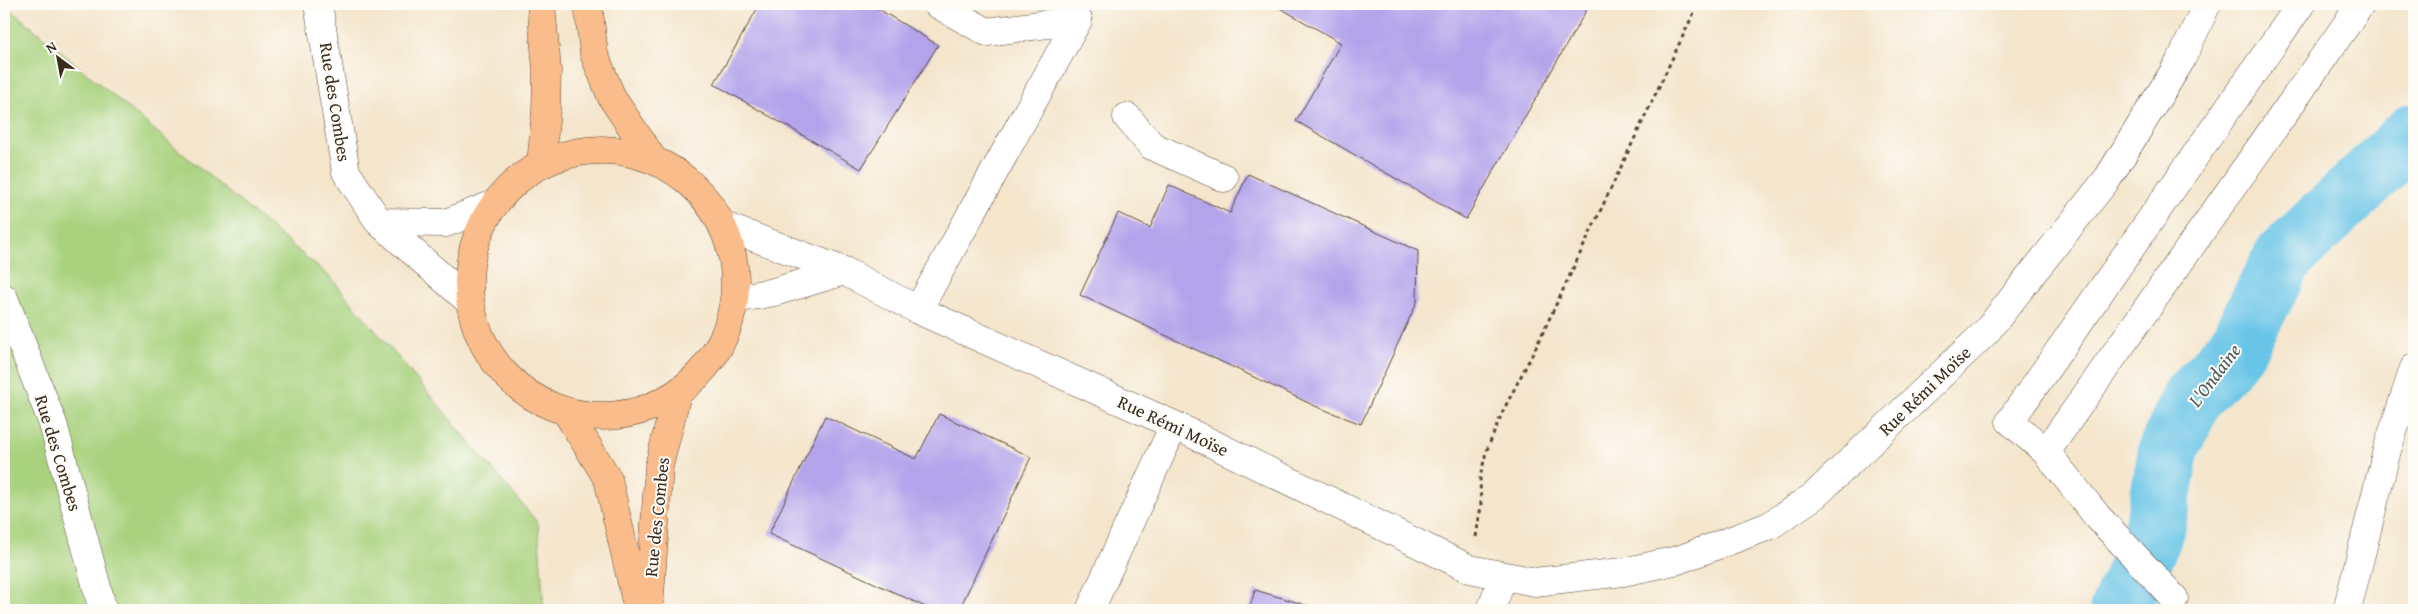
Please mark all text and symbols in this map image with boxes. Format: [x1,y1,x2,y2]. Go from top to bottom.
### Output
north arrow [32,32,82,82]
text: N [42,36,61,58]
street label: Rue des Combes [313,40,358,163]
water label: L'Ondaine [2180,337,2247,413]
street label: Rue Rémi Moïse [1872,339,1977,442]
street label: Rue Rémi Moïse [1113,388,1233,463]
street label: Rue des Combes [28,391,89,514]
street label: Rue des Combes [637,456,676,578]

